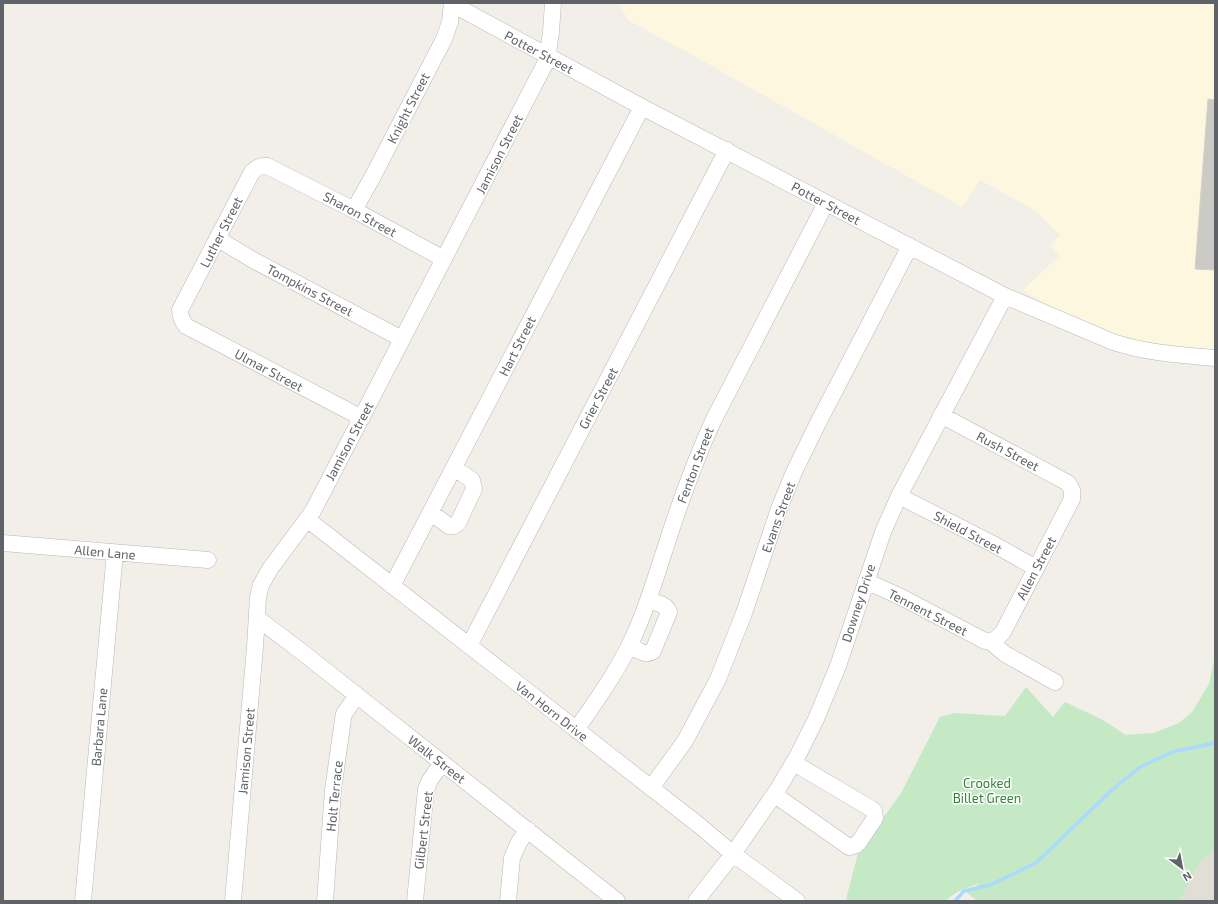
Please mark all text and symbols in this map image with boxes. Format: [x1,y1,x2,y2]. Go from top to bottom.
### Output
street label: Potter Street [502,27,576,77]
street label: Knight Street [383,70,433,146]
street label: Jamison Street [472,112,526,196]
street label: Potter Street [789,178,863,228]
street label: Sharon Street [320,188,400,240]
street label: Luther Street [196,194,246,270]
street label: Tompkins Street [264,261,356,319]
street label: Hart Street [495,313,539,379]
street label: Ulmar Street [232,345,306,395]
street label: Grier Street [575,364,621,432]
street label: Jamison Street [322,399,376,483]
street label: Fenton Street [673,425,717,505]
street label: Rush Street [974,428,1042,474]
street label: Evans Street [758,479,798,555]
street label: Shield Street [931,507,1005,557]
street label: Allen Street [1013,534,1059,602]
street label: Allen Lane [74,541,136,563]
street label: Downey Drive [838,562,878,644]
street label: Tennent Street [886,585,970,639]
street label: Van Horn Drive [513,678,592,744]
street label: Barbara Lane [88,687,110,767]
street label: Jamison Street [234,707,258,795]
street label: Walk Street [405,732,469,786]
street label: Holt Terrace [322,760,346,832]
park label: Crooked Billet Green [953,775,1021,806]
street label: Gilbert Street [410,790,436,870]
north arrow [1162,848,1202,888]
text: N [1181,869,1194,885]

